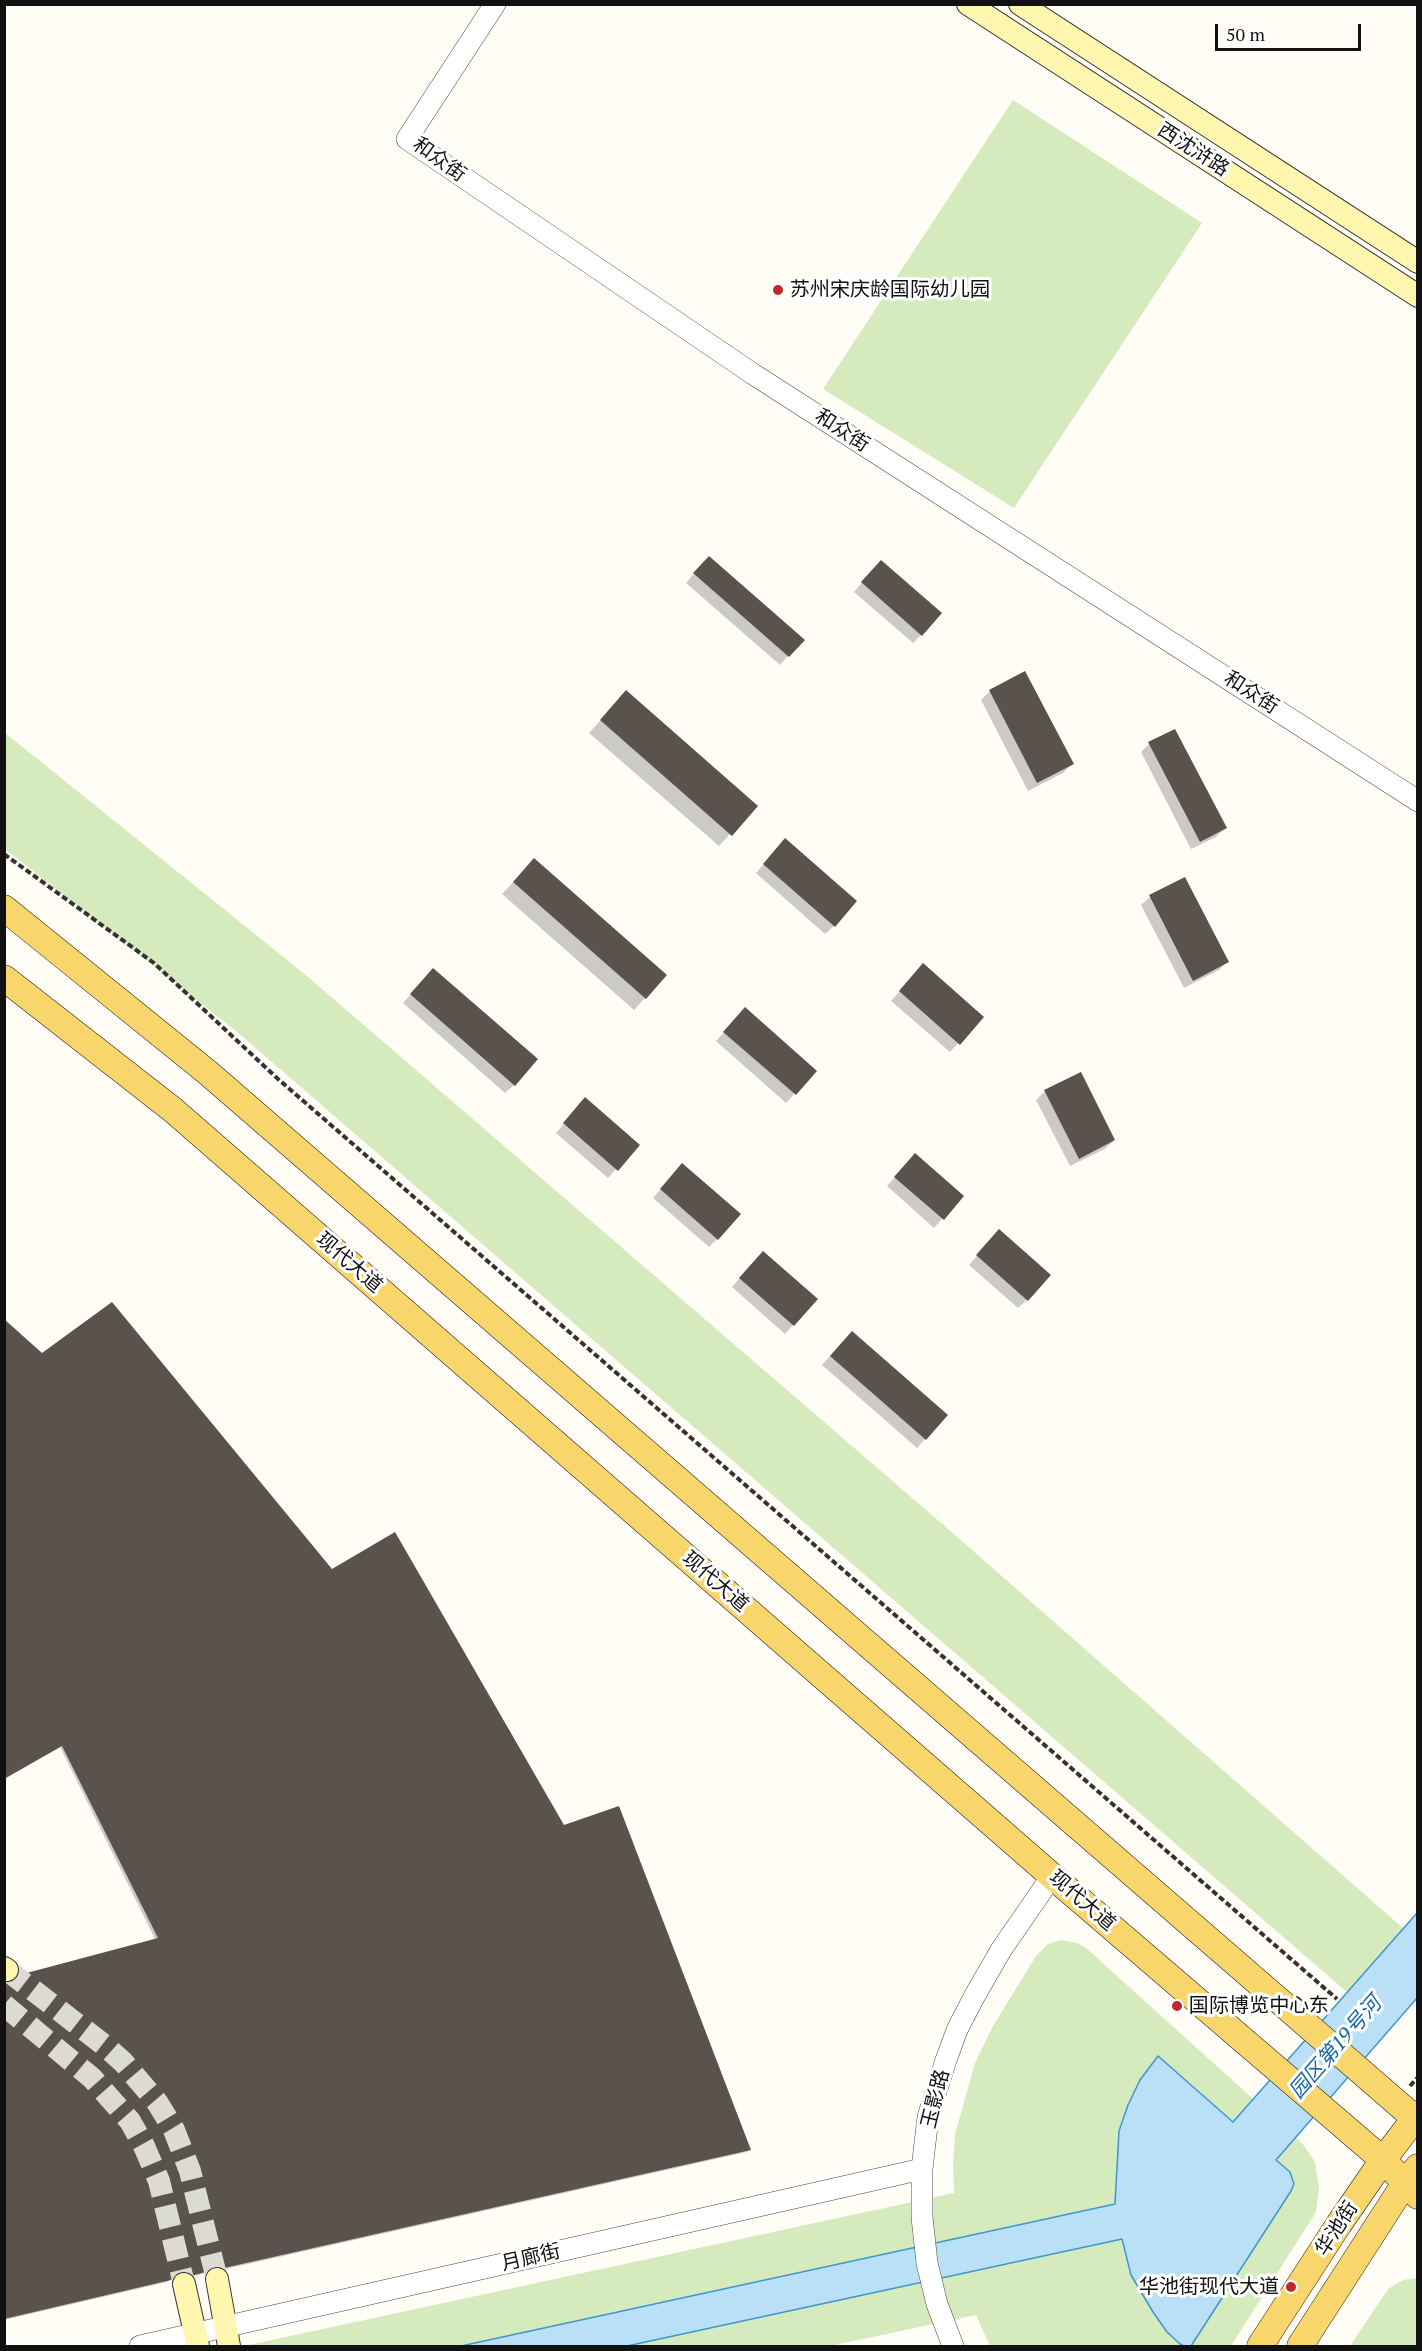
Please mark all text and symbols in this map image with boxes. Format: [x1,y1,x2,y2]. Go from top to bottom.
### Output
scale bar [1218,12,1364,50]
text: 50 m [1226,22,1265,46]
street label: 西沈浒路 [1153,118,1233,182]
street label: 和众街 [408,133,470,187]
place label: 苏州宋庆龄国际幼儿园 [790,278,990,302]
marker: 苏州宋庆龄国际幼儿园 [771,283,785,297]
street label: 和众街 [810,405,874,457]
street label: 和众街 [1219,667,1283,719]
street label: 现代大道 [311,1228,387,1298]
street label: 现代大道 [677,1547,753,1617]
street label: 现代大道 [1044,1866,1120,1936]
water label: 园区第19号河 [1285,1992,1387,2104]
place label: 国际博览中心东 [1189,1994,1329,2018]
marker: 国际博览中心东 [1170,1999,1184,2013]
street label: 玉影路 [917,2067,955,2131]
street label: 华池街 [1311,2197,1363,2261]
street label: 月廊街 [499,2240,563,2276]
place label: 华池街现代大道 [1139,2275,1279,2299]
marker: 华池街现代大道 [1284,2280,1298,2294]

